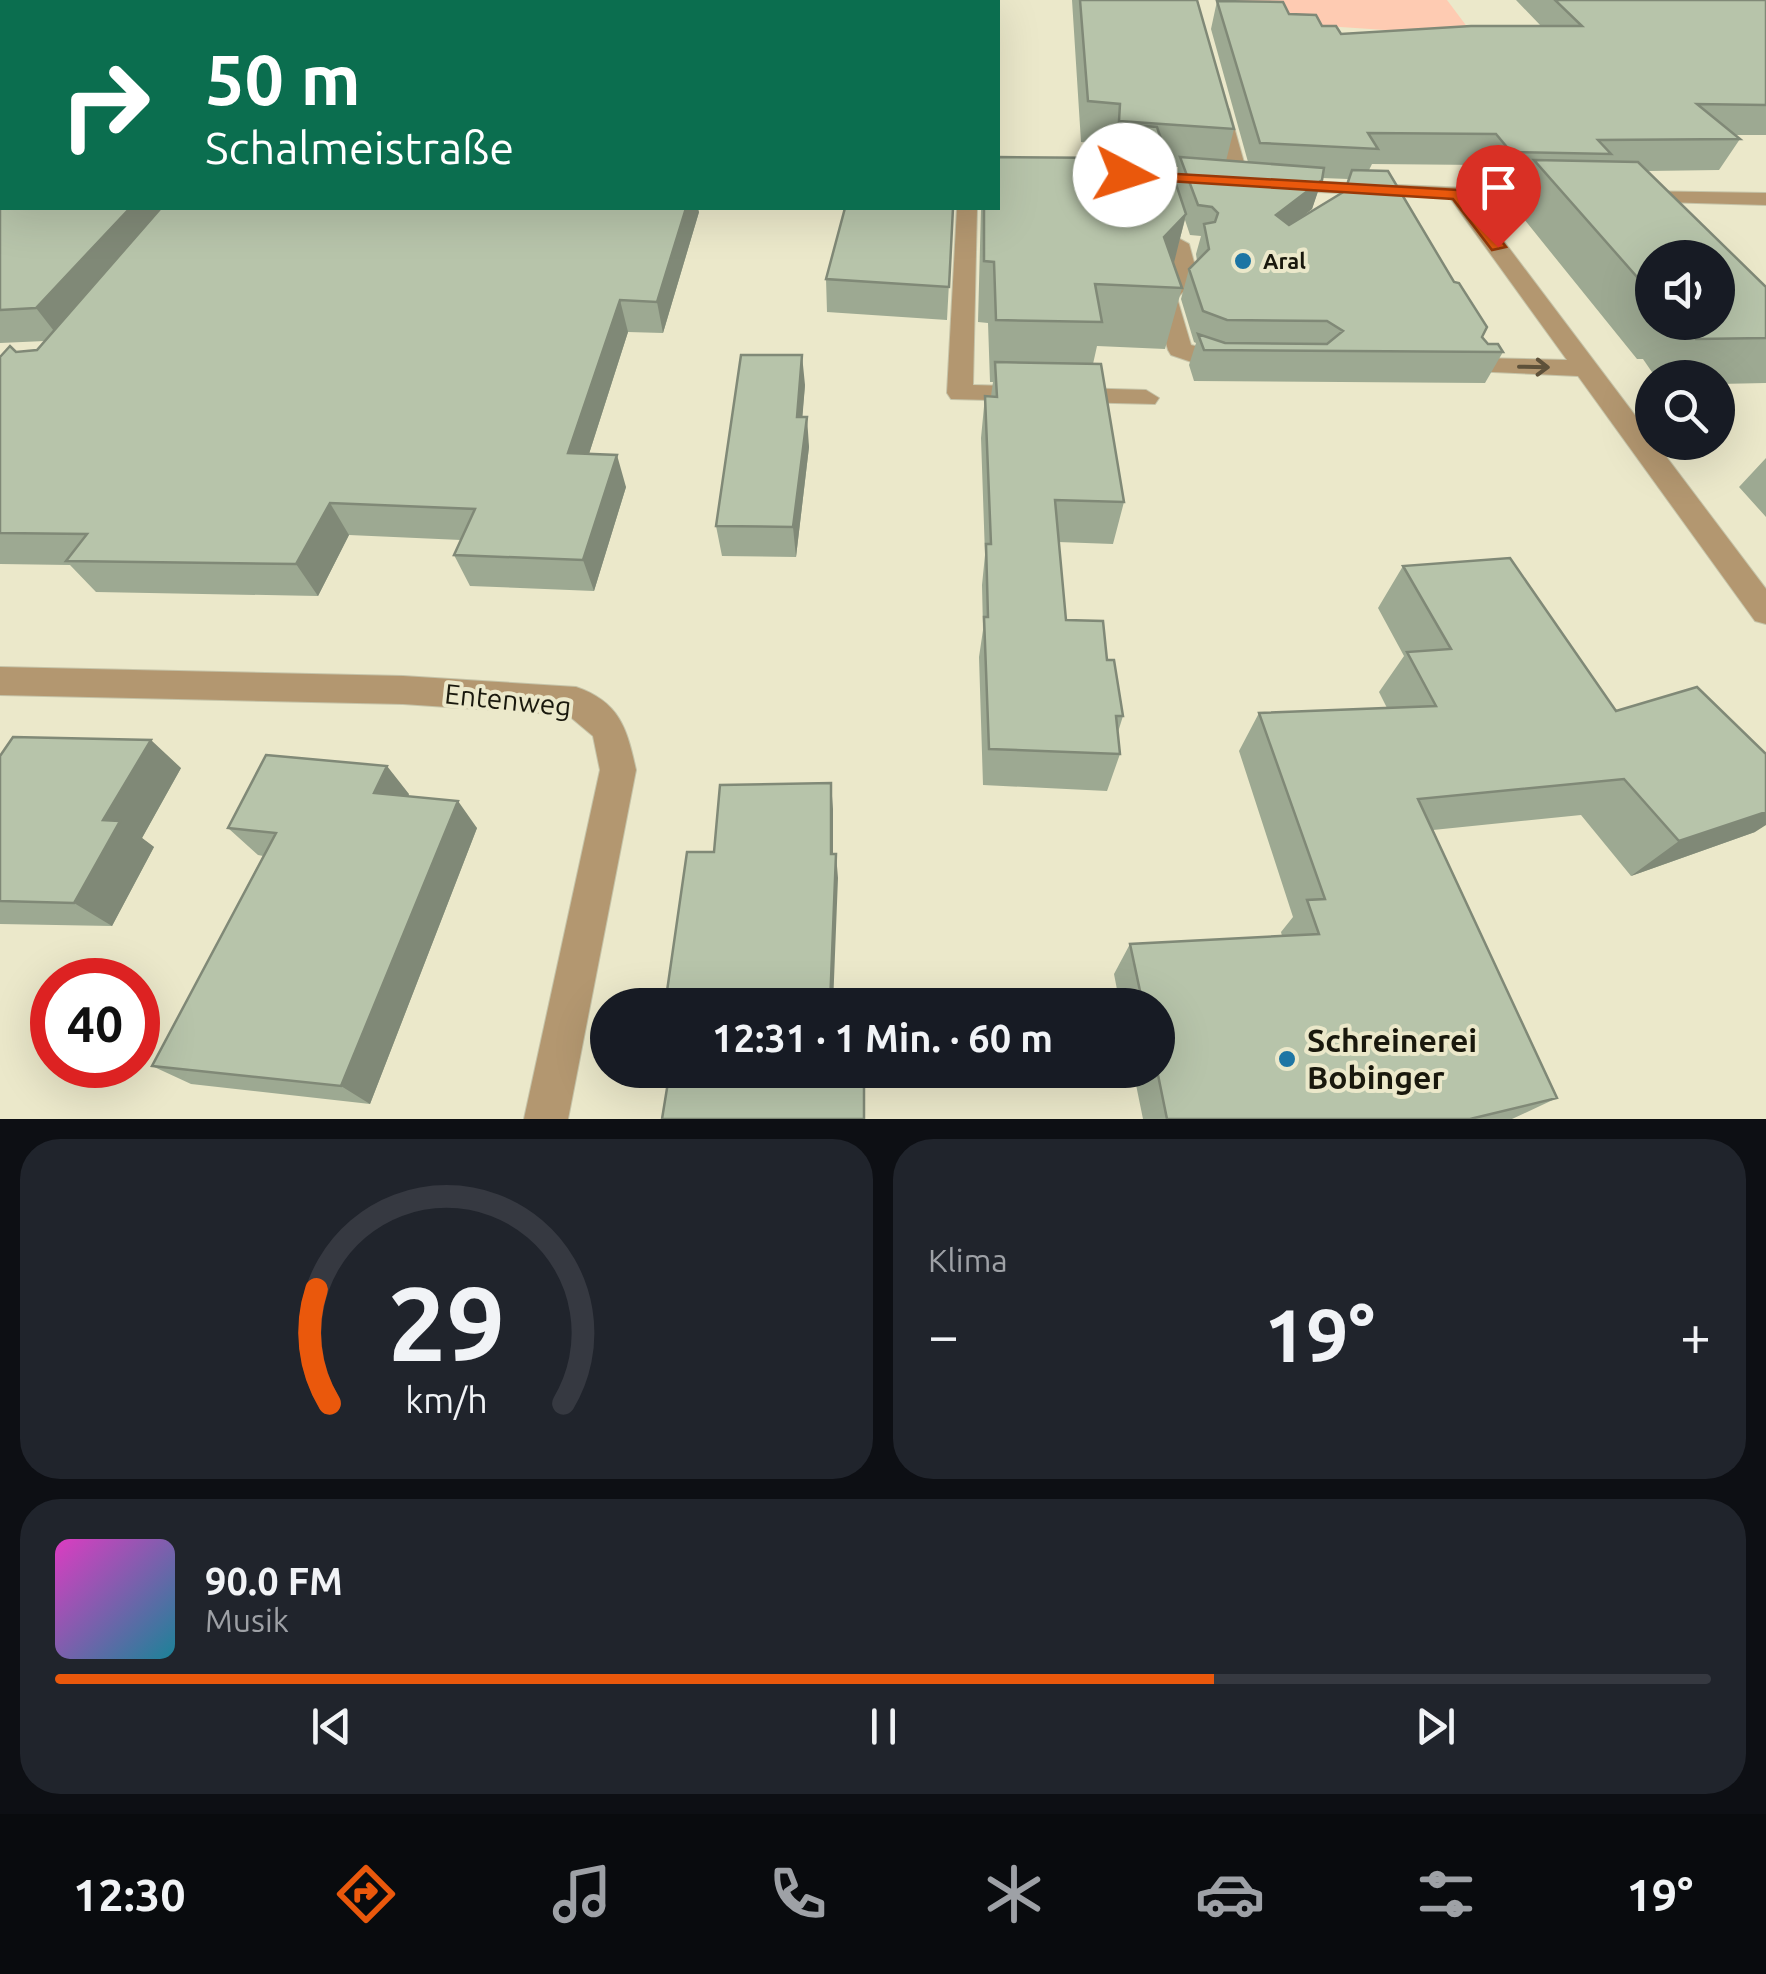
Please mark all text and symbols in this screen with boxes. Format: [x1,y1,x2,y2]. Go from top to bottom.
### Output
icon: right [40,40,170,170]
text: 50 m [205,40,361,118]
text: Schalmeistraße [205,122,514,173]
position arrow [1073,123,1177,227]
pin [1456,145,1541,248]
icon: arrive [1471,160,1526,215]
map controls [1635,240,1735,460]
button: sound [1635,240,1735,340]
place label: Aral [1263,248,1306,273]
marker: Aral [1232,250,1254,272]
one-way arrow [1517,357,1549,376]
button: search [1635,360,1735,460]
street label: Entenweg [443,677,573,722]
speed limit sign: 40 [30,958,160,1088]
text: 12:31 · 1 Min. · 60 m [712,1017,1053,1059]
place label: Schreinerei Bobinger [1307,1022,1477,1095]
marker: Schreinerei Bobinger [1276,1048,1298,1070]
text: Klima [928,1242,1008,1278]
text: 29 [388,1264,505,1381]
text: 19° [1264,1292,1375,1376]
text: − [928,1304,959,1365]
text: + [1680,1304,1711,1365]
text: km/h [405,1380,488,1420]
text: 90.0 FM [205,1560,343,1602]
text: Musik [205,1602,289,1638]
icon: previous [304,1699,359,1754]
icon: pause [856,1699,911,1754]
icon: next [1408,1699,1463,1754]
icon: directions [331,1859,401,1929]
icon: music [547,1859,617,1929]
icon: phone [763,1859,833,1929]
icon: climate [979,1859,1049,1929]
icon: car [1195,1859,1265,1929]
icon: filters [1411,1859,1481,1929]
text: 12:30 [73,1869,186,1920]
text: 19° [1626,1869,1693,1920]

